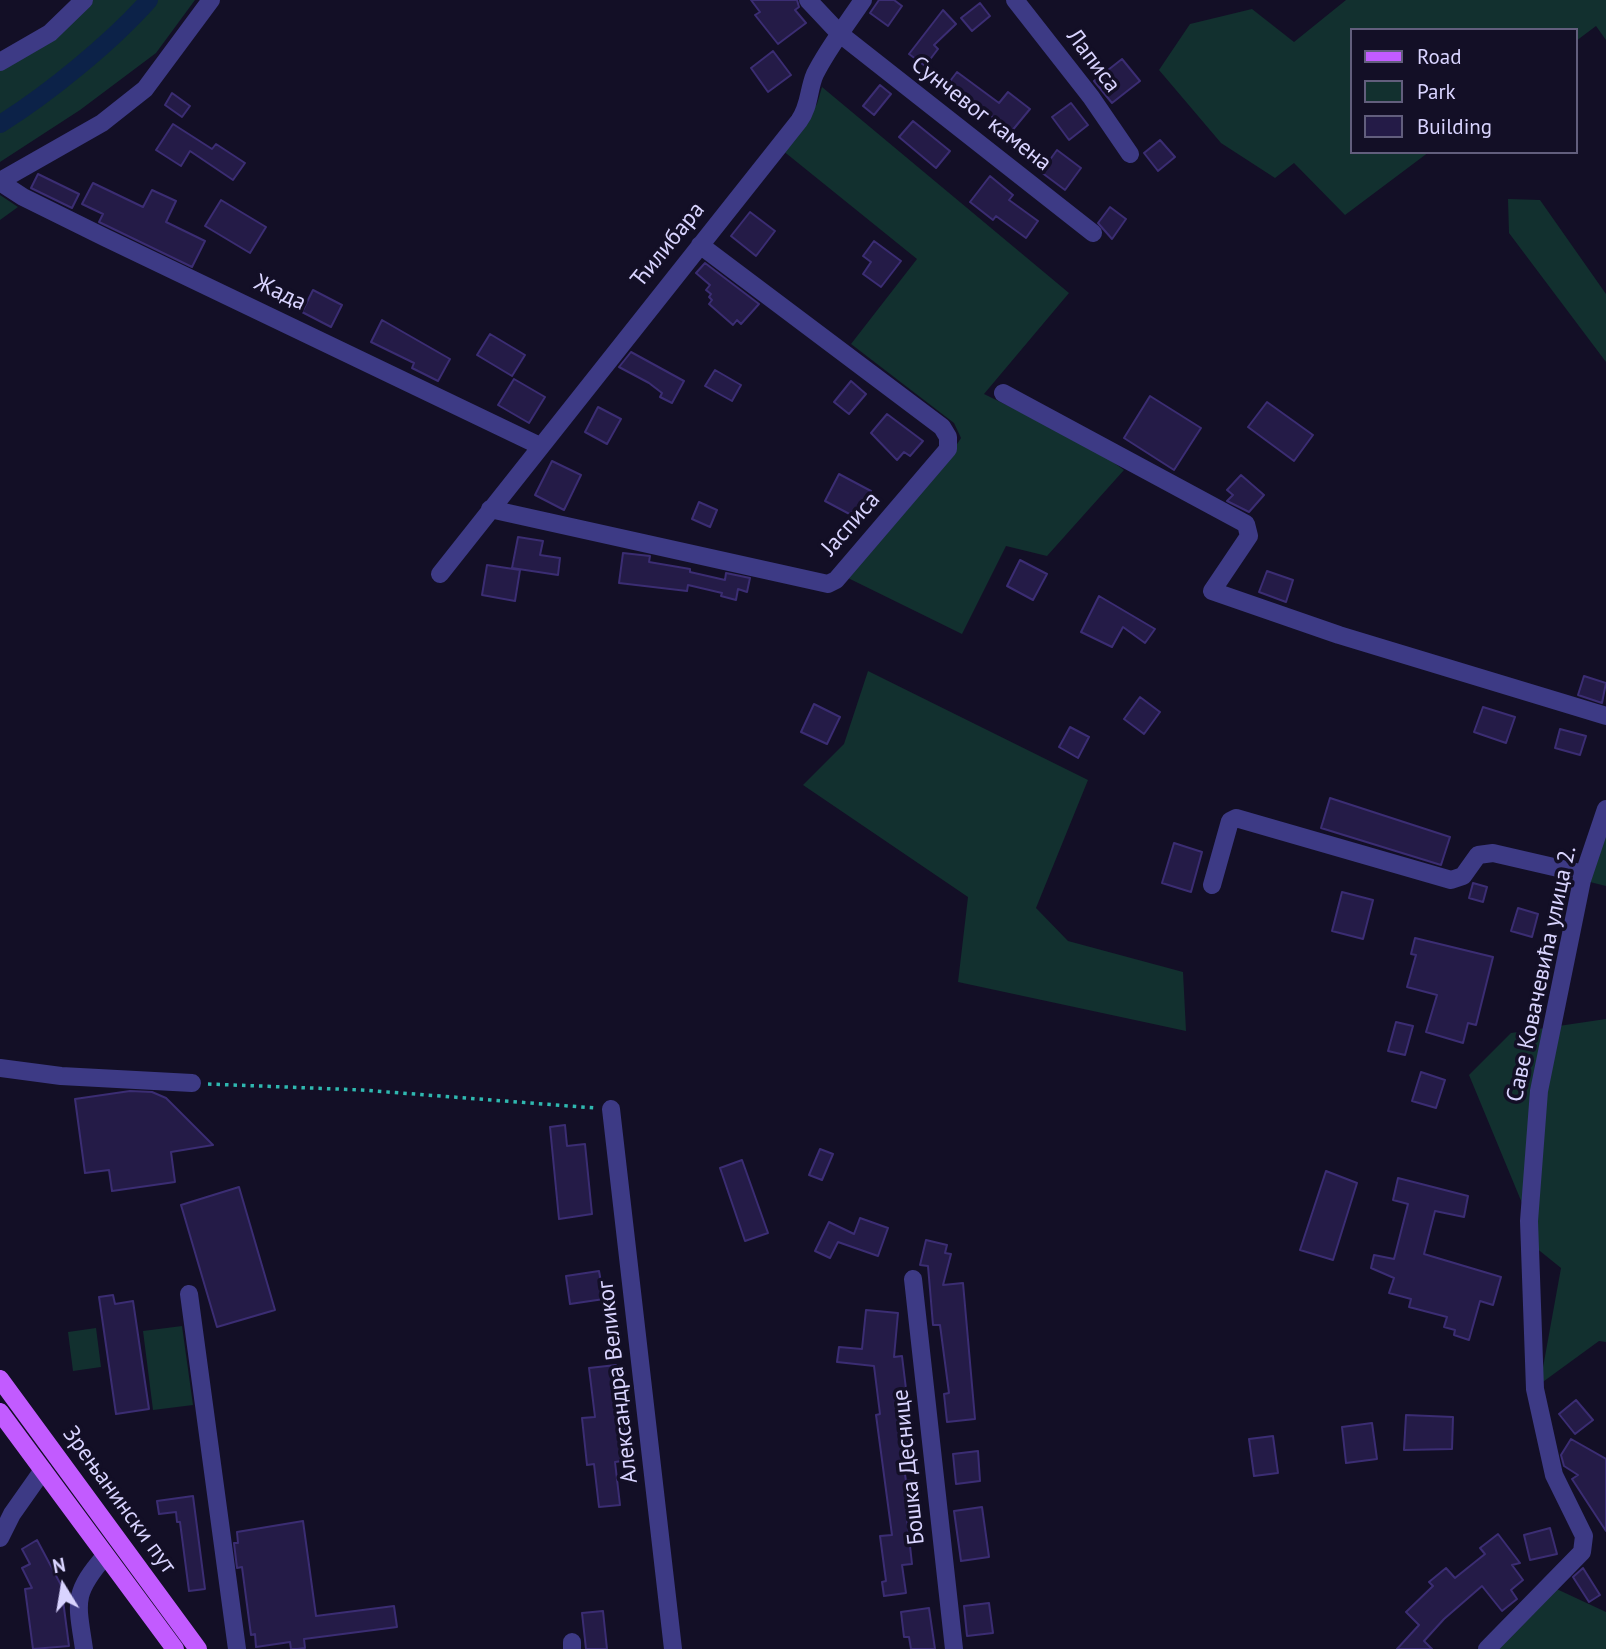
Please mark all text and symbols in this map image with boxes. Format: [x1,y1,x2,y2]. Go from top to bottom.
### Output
street label: Лаписа [1060,24,1126,98]
legend [1350,28,1578,154]
text: Road [1417,43,1461,70]
street label: Сунчевог камена [905,51,1057,177]
text: Park [1417,78,1456,105]
text: Building [1417,113,1492,140]
street label: Ћилибара [625,197,711,293]
street label: Жада [250,269,310,317]
street label: Јасписа [816,487,886,561]
street label: Саве Ковачевића улица 2. [1501,844,1583,1104]
street label: Александра Великог [592,1279,644,1485]
street label: Бошка Деснице [887,1388,931,1546]
street label: Зрењанински пут [56,1421,182,1579]
north arrow [28,1551,98,1621]
text: N [51,1552,67,1578]

